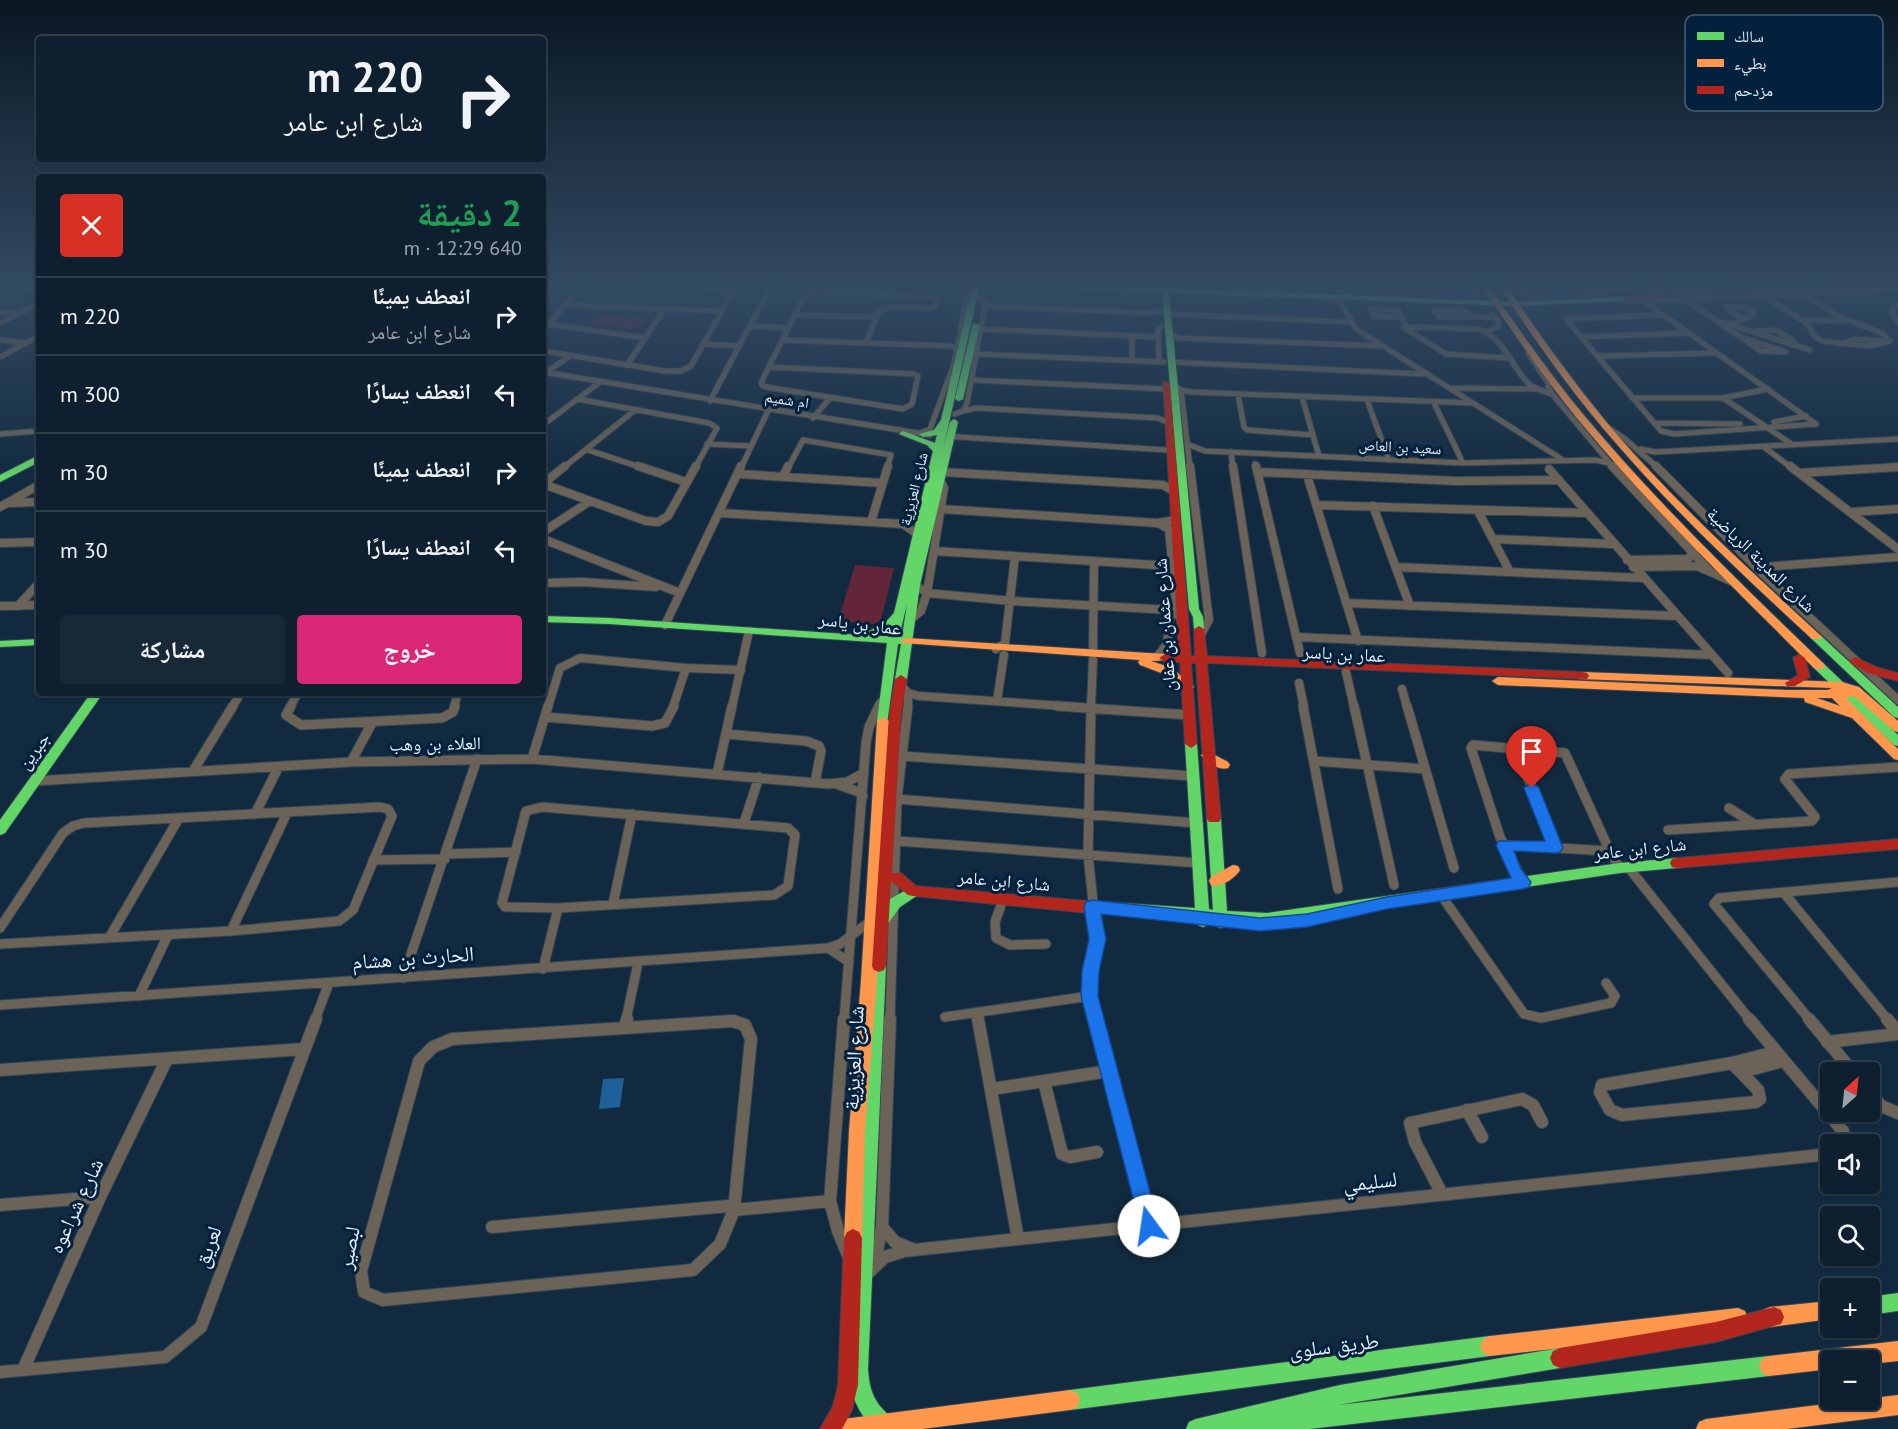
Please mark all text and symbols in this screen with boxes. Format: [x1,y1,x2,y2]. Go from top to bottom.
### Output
legend [1685,15,1883,111]
text: سالك [1734,26,1764,46]
text: 220 m [307,49,423,104]
text: بطيء [1734,53,1766,76]
icon: right [444,60,522,138]
text: مزدحم [1734,80,1773,101]
text: شارع ابن عامر [284,104,423,138]
text: 2 دقيقة [417,189,522,236]
button: close [60,194,123,257]
text: 640 m · 12:29 [404,235,522,261]
text: انعطف يمينًا [372,282,471,310]
icon: right [489,300,522,333]
text: 220 m [60,302,120,330]
text: شارع ابن عامر [368,319,471,345]
text: انعطف يسارًا [366,377,471,405]
icon: left [489,378,522,411]
text: 300 m [60,380,120,408]
street label: ام شميم [764,387,810,413]
street label: سعيد بن العاص [1358,435,1442,459]
street label: شارع العزيزية [895,450,933,528]
text: انعطف يمينًا [372,455,471,483]
icon: right [489,456,522,489]
text: 30 m [60,458,108,486]
street label: شارع المدينة الرياضية [1702,502,1821,617]
text: انعطف يسارًا [366,533,471,561]
icon: left [489,534,522,567]
text: 30 m [60,536,108,564]
street label: شارع عثمان بن عفان [1148,558,1181,692]
street label: عمار بن ياسر [816,607,903,640]
button: مشاركة [60,615,285,684]
button: خروج [297,615,522,684]
street label: عمار بن ياسر [1301,640,1386,667]
pin [1506,726,1557,788]
street label: جبرين [12,727,55,774]
street label: العلاء بن وهب [389,731,481,756]
icon: arrive [1515,735,1548,768]
street label: شارع ابن عامر [1592,832,1687,865]
street label: شارع ابن عامر [956,865,1051,896]
street label: الحارث بن هشام [351,940,475,976]
street label: شارع العزيزية [837,1005,870,1111]
north arrow [1820,1062,1880,1122]
map controls [1820,1062,1880,1410]
button: sound [1820,1134,1880,1194]
street label: شارع شراعوه [42,1154,109,1258]
street label: لسليمي [1342,1165,1399,1201]
position arrow [1117,1194,1181,1258]
button: search [1820,1206,1880,1266]
street label: لعريق [188,1222,227,1271]
street label: لبصير [331,1224,366,1273]
button: + [1820,1278,1880,1338]
street label: طريق سلوى [1287,1327,1380,1364]
button: − [1820,1350,1880,1410]

